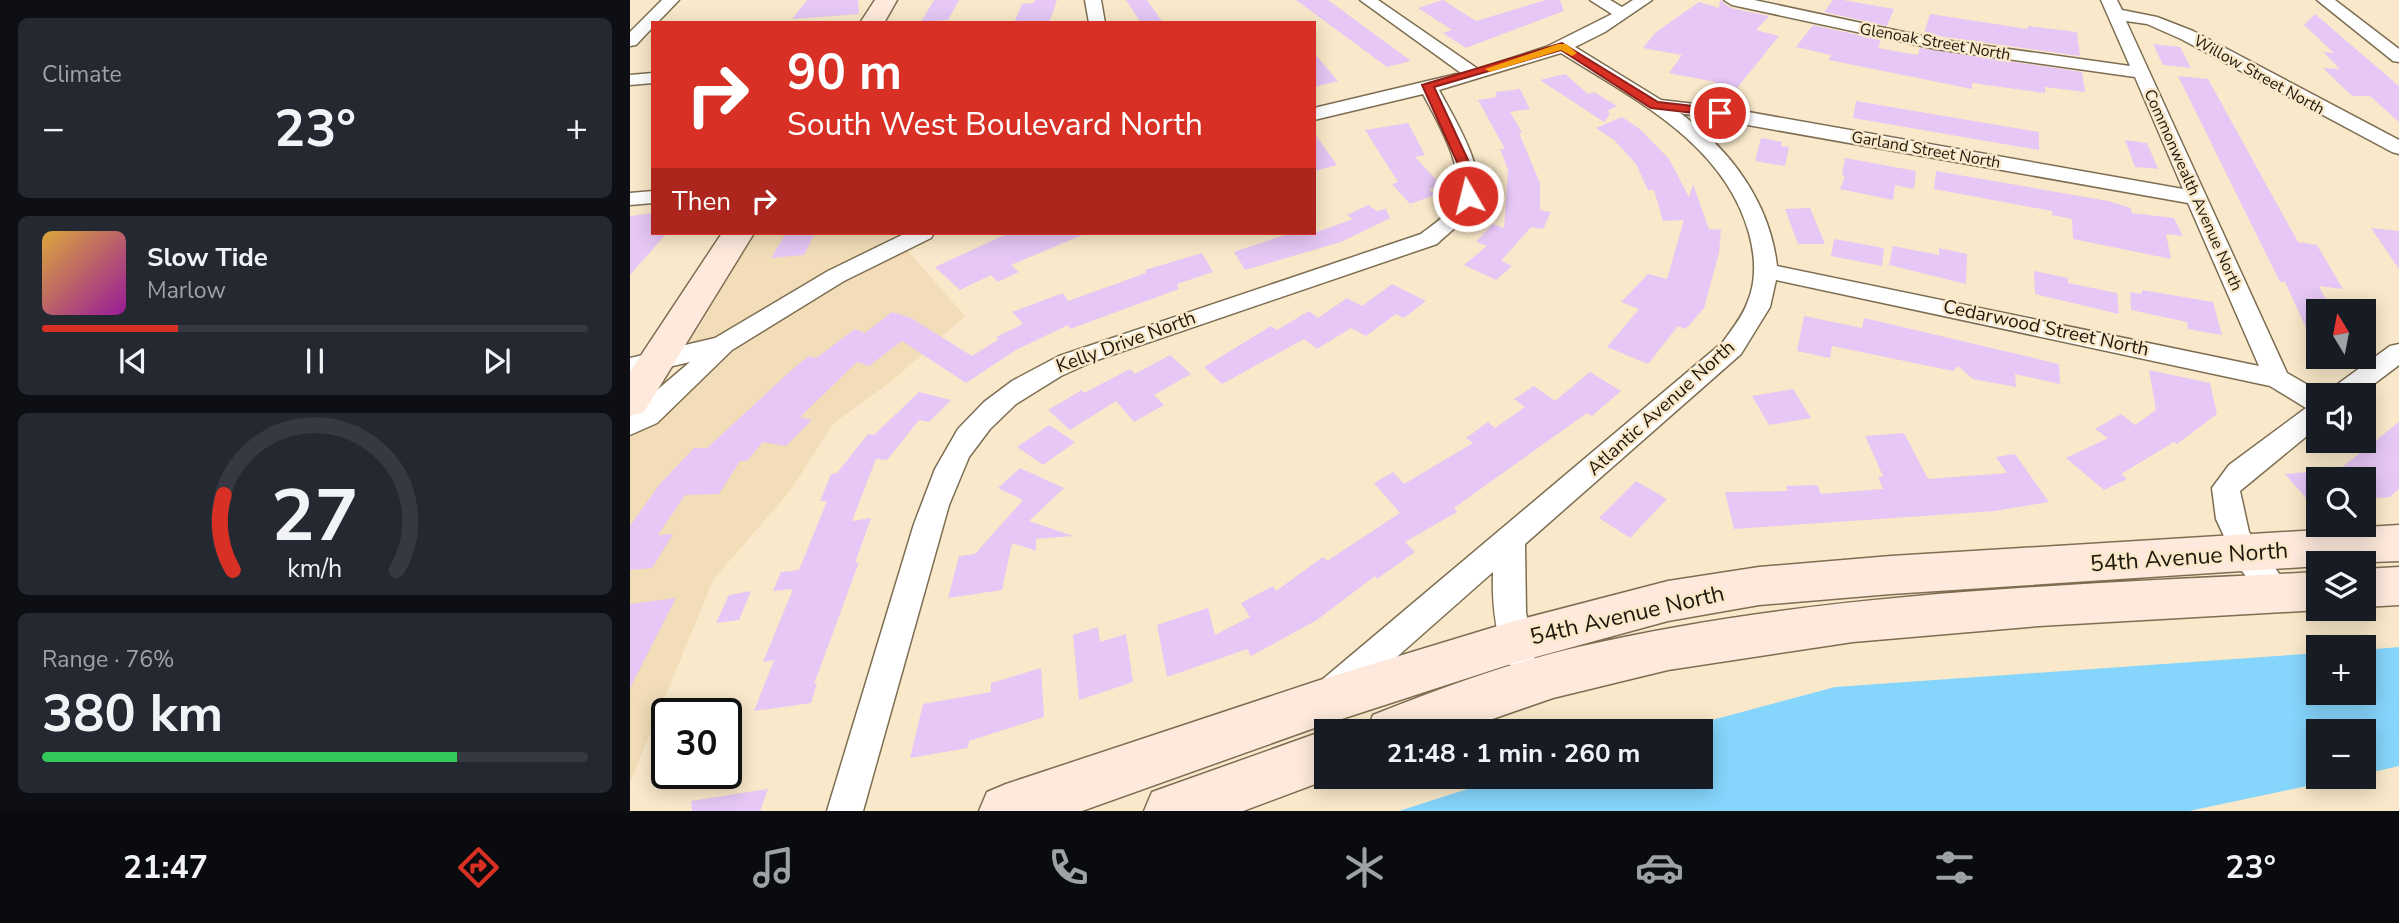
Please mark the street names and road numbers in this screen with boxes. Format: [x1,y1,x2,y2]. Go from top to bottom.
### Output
street label: Glenoak Street North [1858,18,2012,66]
street label: Willow Street North [2190,30,2328,120]
street label: Commonwealth Avenue North [2139,86,2247,294]
street label: Garland Street North [1850,126,2002,174]
street label: Cedarwood Street North [1941,293,2151,363]
street label: Kelly Drive North [1053,305,1199,379]
street label: Atlantic Avenue North [1582,335,1740,481]
street label: 54th Avenue North [2089,535,2289,579]
street label: 54th Avenue North [1527,578,1727,652]

